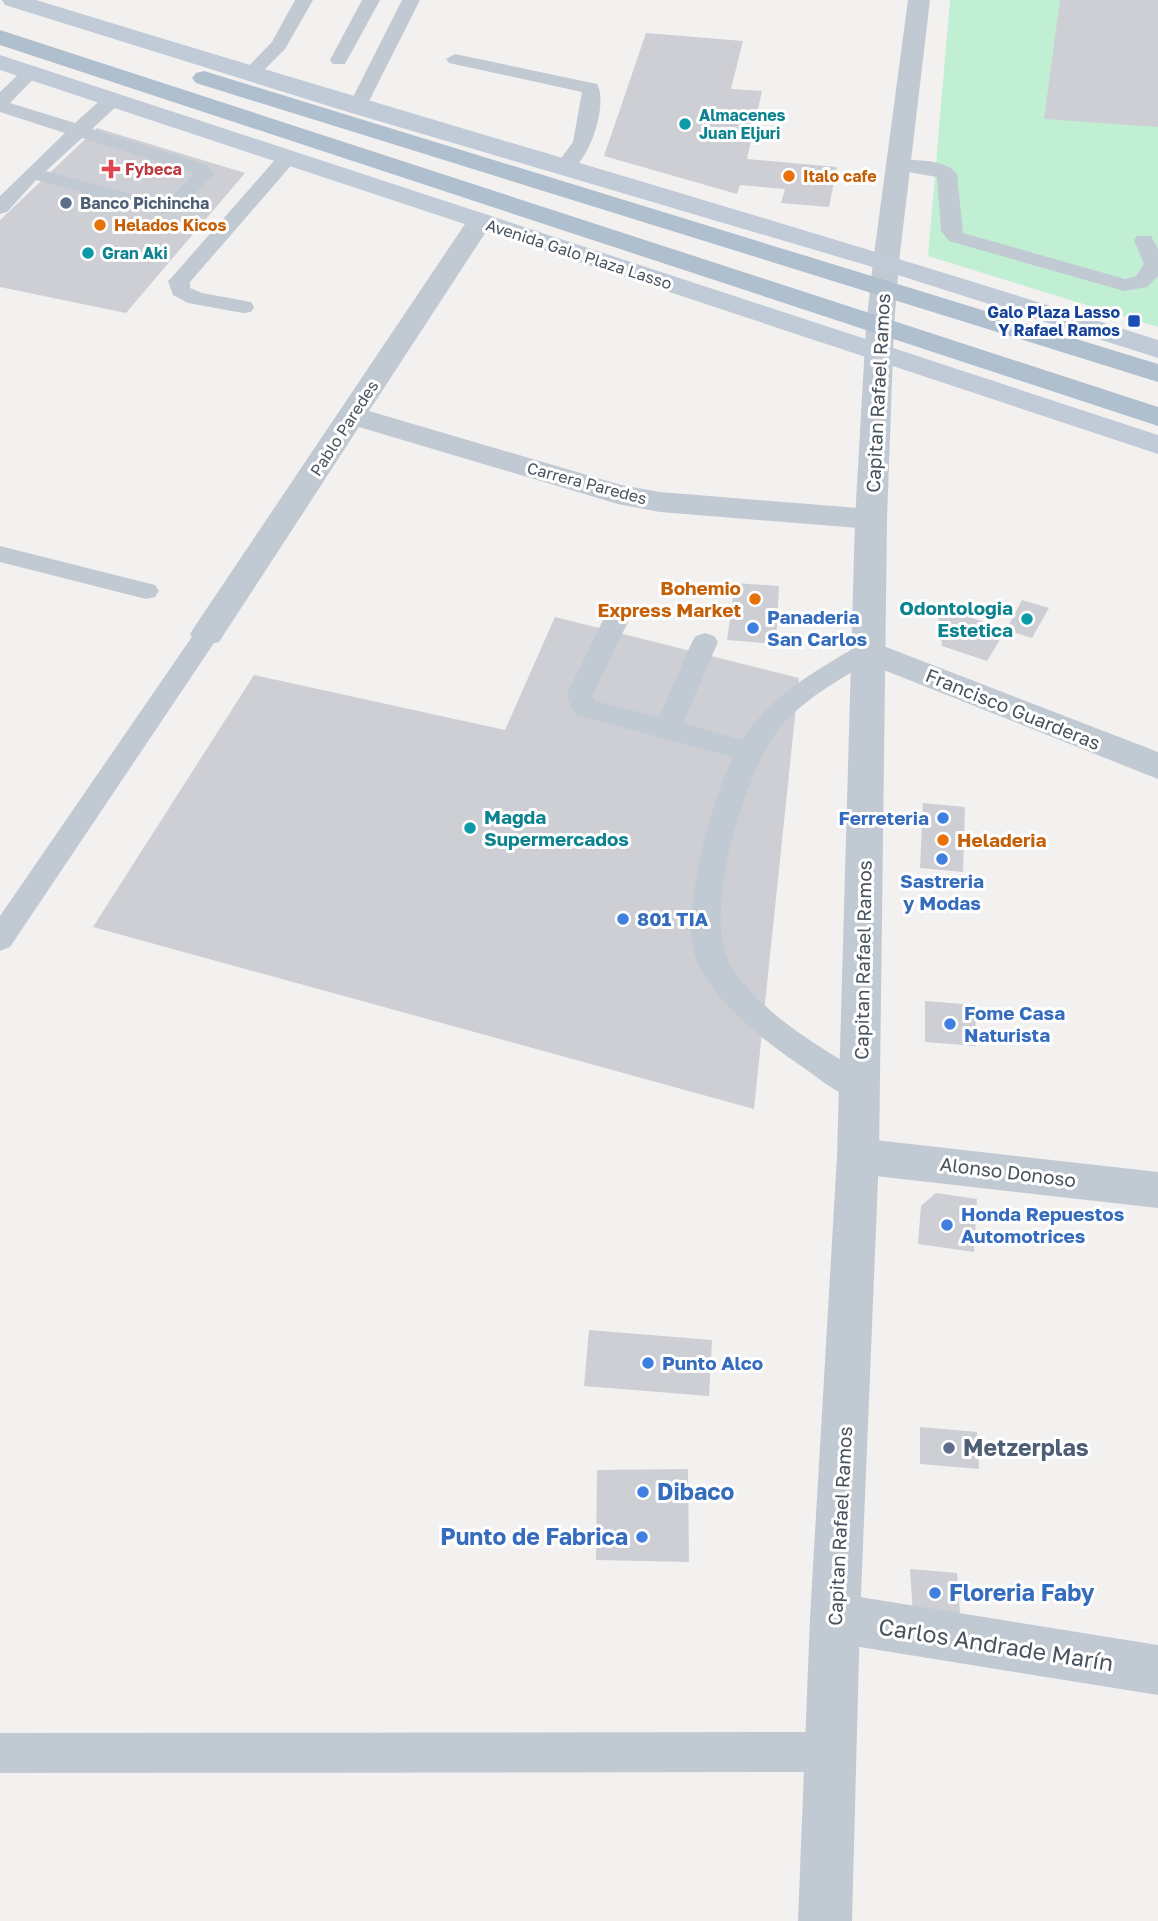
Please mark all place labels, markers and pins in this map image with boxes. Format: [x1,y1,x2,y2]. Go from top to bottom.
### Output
place label: Almacenes Juan Eljuri [699,105,786,143]
marker: Almacenes Juan Eljuri [677,116,693,132]
place label: Fybeca [125,159,182,179]
marker: Fybeca [103,161,119,177]
place label: Italo cafe [803,166,877,186]
marker: Italo cafe [781,168,797,184]
place label: Banco Pichincha [80,193,209,213]
marker: Banco Pichincha [58,195,74,211]
place label: Helados Kicos [114,215,226,235]
marker: Helados Kicos [92,217,108,233]
place label: Gran Aki [102,243,168,263]
marker: Gran Aki [80,245,96,261]
place label: Galo Plaza Lasso Y Rafael Ramos [987,302,1120,340]
marker: Galo Plaza Lasso Y Rafael Ramos [1126,313,1142,329]
place label: Bohemio Express Market [597,576,741,621]
marker: Bohemio Express Market [747,591,763,607]
place label: Odontologia Estetica [899,596,1013,641]
place label: Panaderia San Carlos [767,605,868,650]
marker: Odontologia Estetica [1019,611,1035,627]
marker: Panaderia San Carlos [745,620,761,636]
place label: Magda Supermercados [484,805,629,850]
place label: Ferreteria [839,806,929,829]
marker: Ferreteria [935,810,951,826]
marker: Magda Supermercados [462,820,478,836]
place label: Heladeria [957,828,1047,851]
marker: Heladeria [935,832,951,848]
marker: Sastreria y Modas [934,851,950,867]
place label: Sastreria y Modas [900,869,984,914]
place label: 801 TIA [637,907,709,930]
marker: 801 TIA [615,911,631,927]
place label: Fome Casa Naturista [964,1001,1065,1046]
marker: Fome Casa Naturista [942,1016,958,1032]
place label: Honda Repuestos Automotrices [961,1202,1125,1247]
marker: Honda Repuestos Automotrices [939,1217,955,1233]
place label: Punto Alco [662,1351,763,1374]
marker: Punto Alco [640,1355,656,1371]
place label: Metzerplas [963,1433,1089,1461]
marker: Metzerplas [941,1440,957,1456]
place label: Dibaco [657,1477,734,1505]
marker: Dibaco [635,1484,651,1500]
place label: Punto de Fabrica [440,1522,628,1550]
marker: Punto de Fabrica [634,1529,650,1545]
place label: Floreria Faby [949,1578,1095,1606]
marker: Floreria Faby [927,1585,943,1601]

